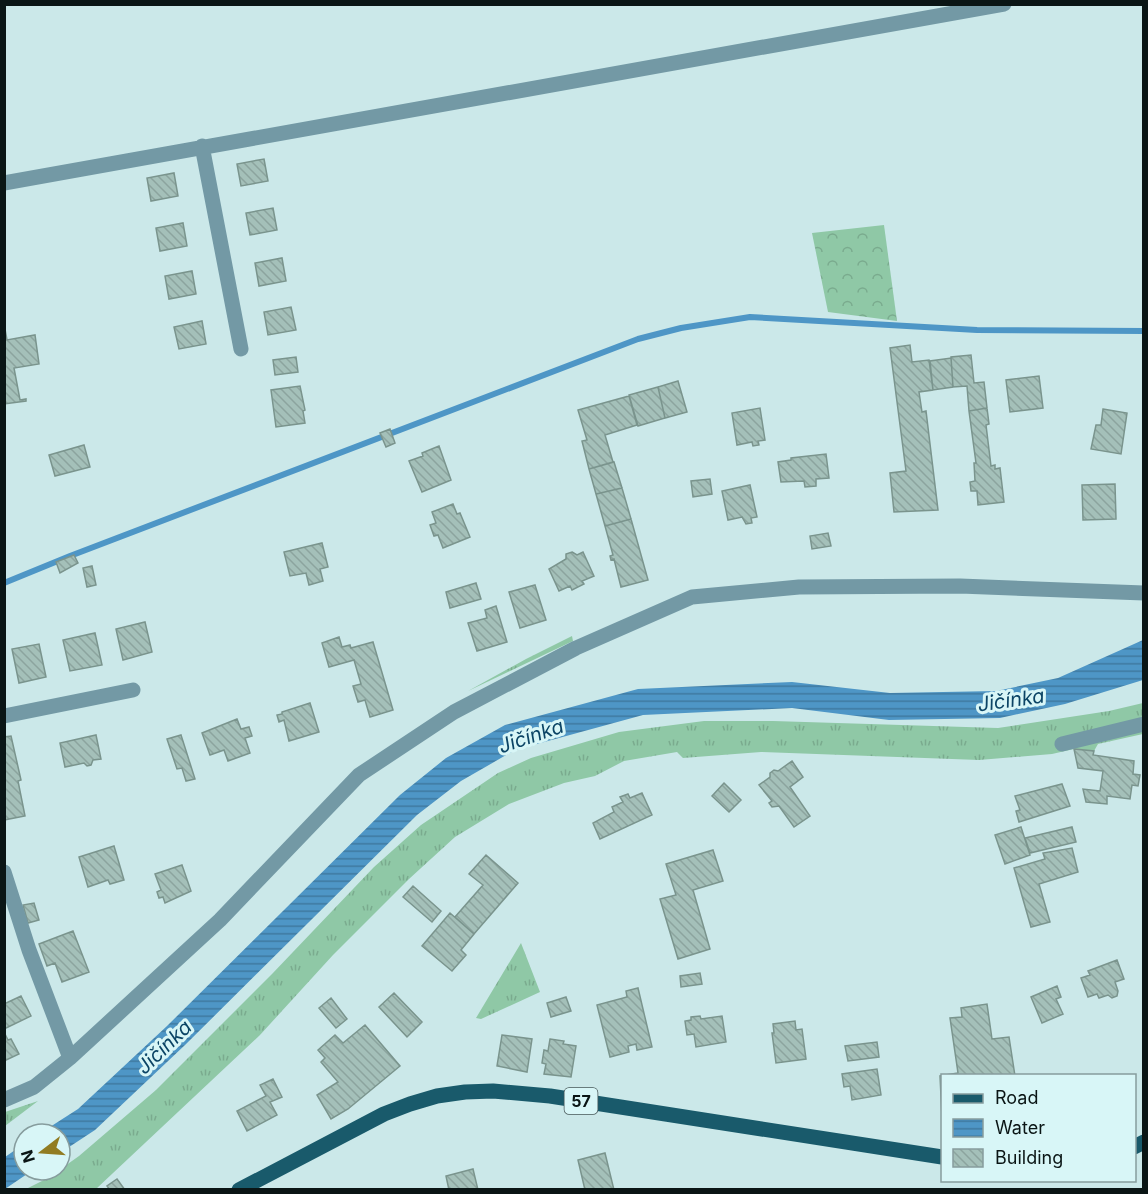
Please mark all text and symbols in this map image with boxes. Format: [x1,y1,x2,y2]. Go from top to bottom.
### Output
water label: Jičínka [976,683,1046,717]
water label: Jičínka [495,714,567,758]
water label: Jičínka [131,1015,197,1079]
legend [941,1074,1136,1182]
text: Road [995,1087,1038,1108]
road number: 57 [564,1088,598,1114]
text: Water [995,1117,1045,1138]
north arrow [12,1122,72,1182]
text: Building [995,1147,1063,1168]
text: N [16,1148,39,1165]

